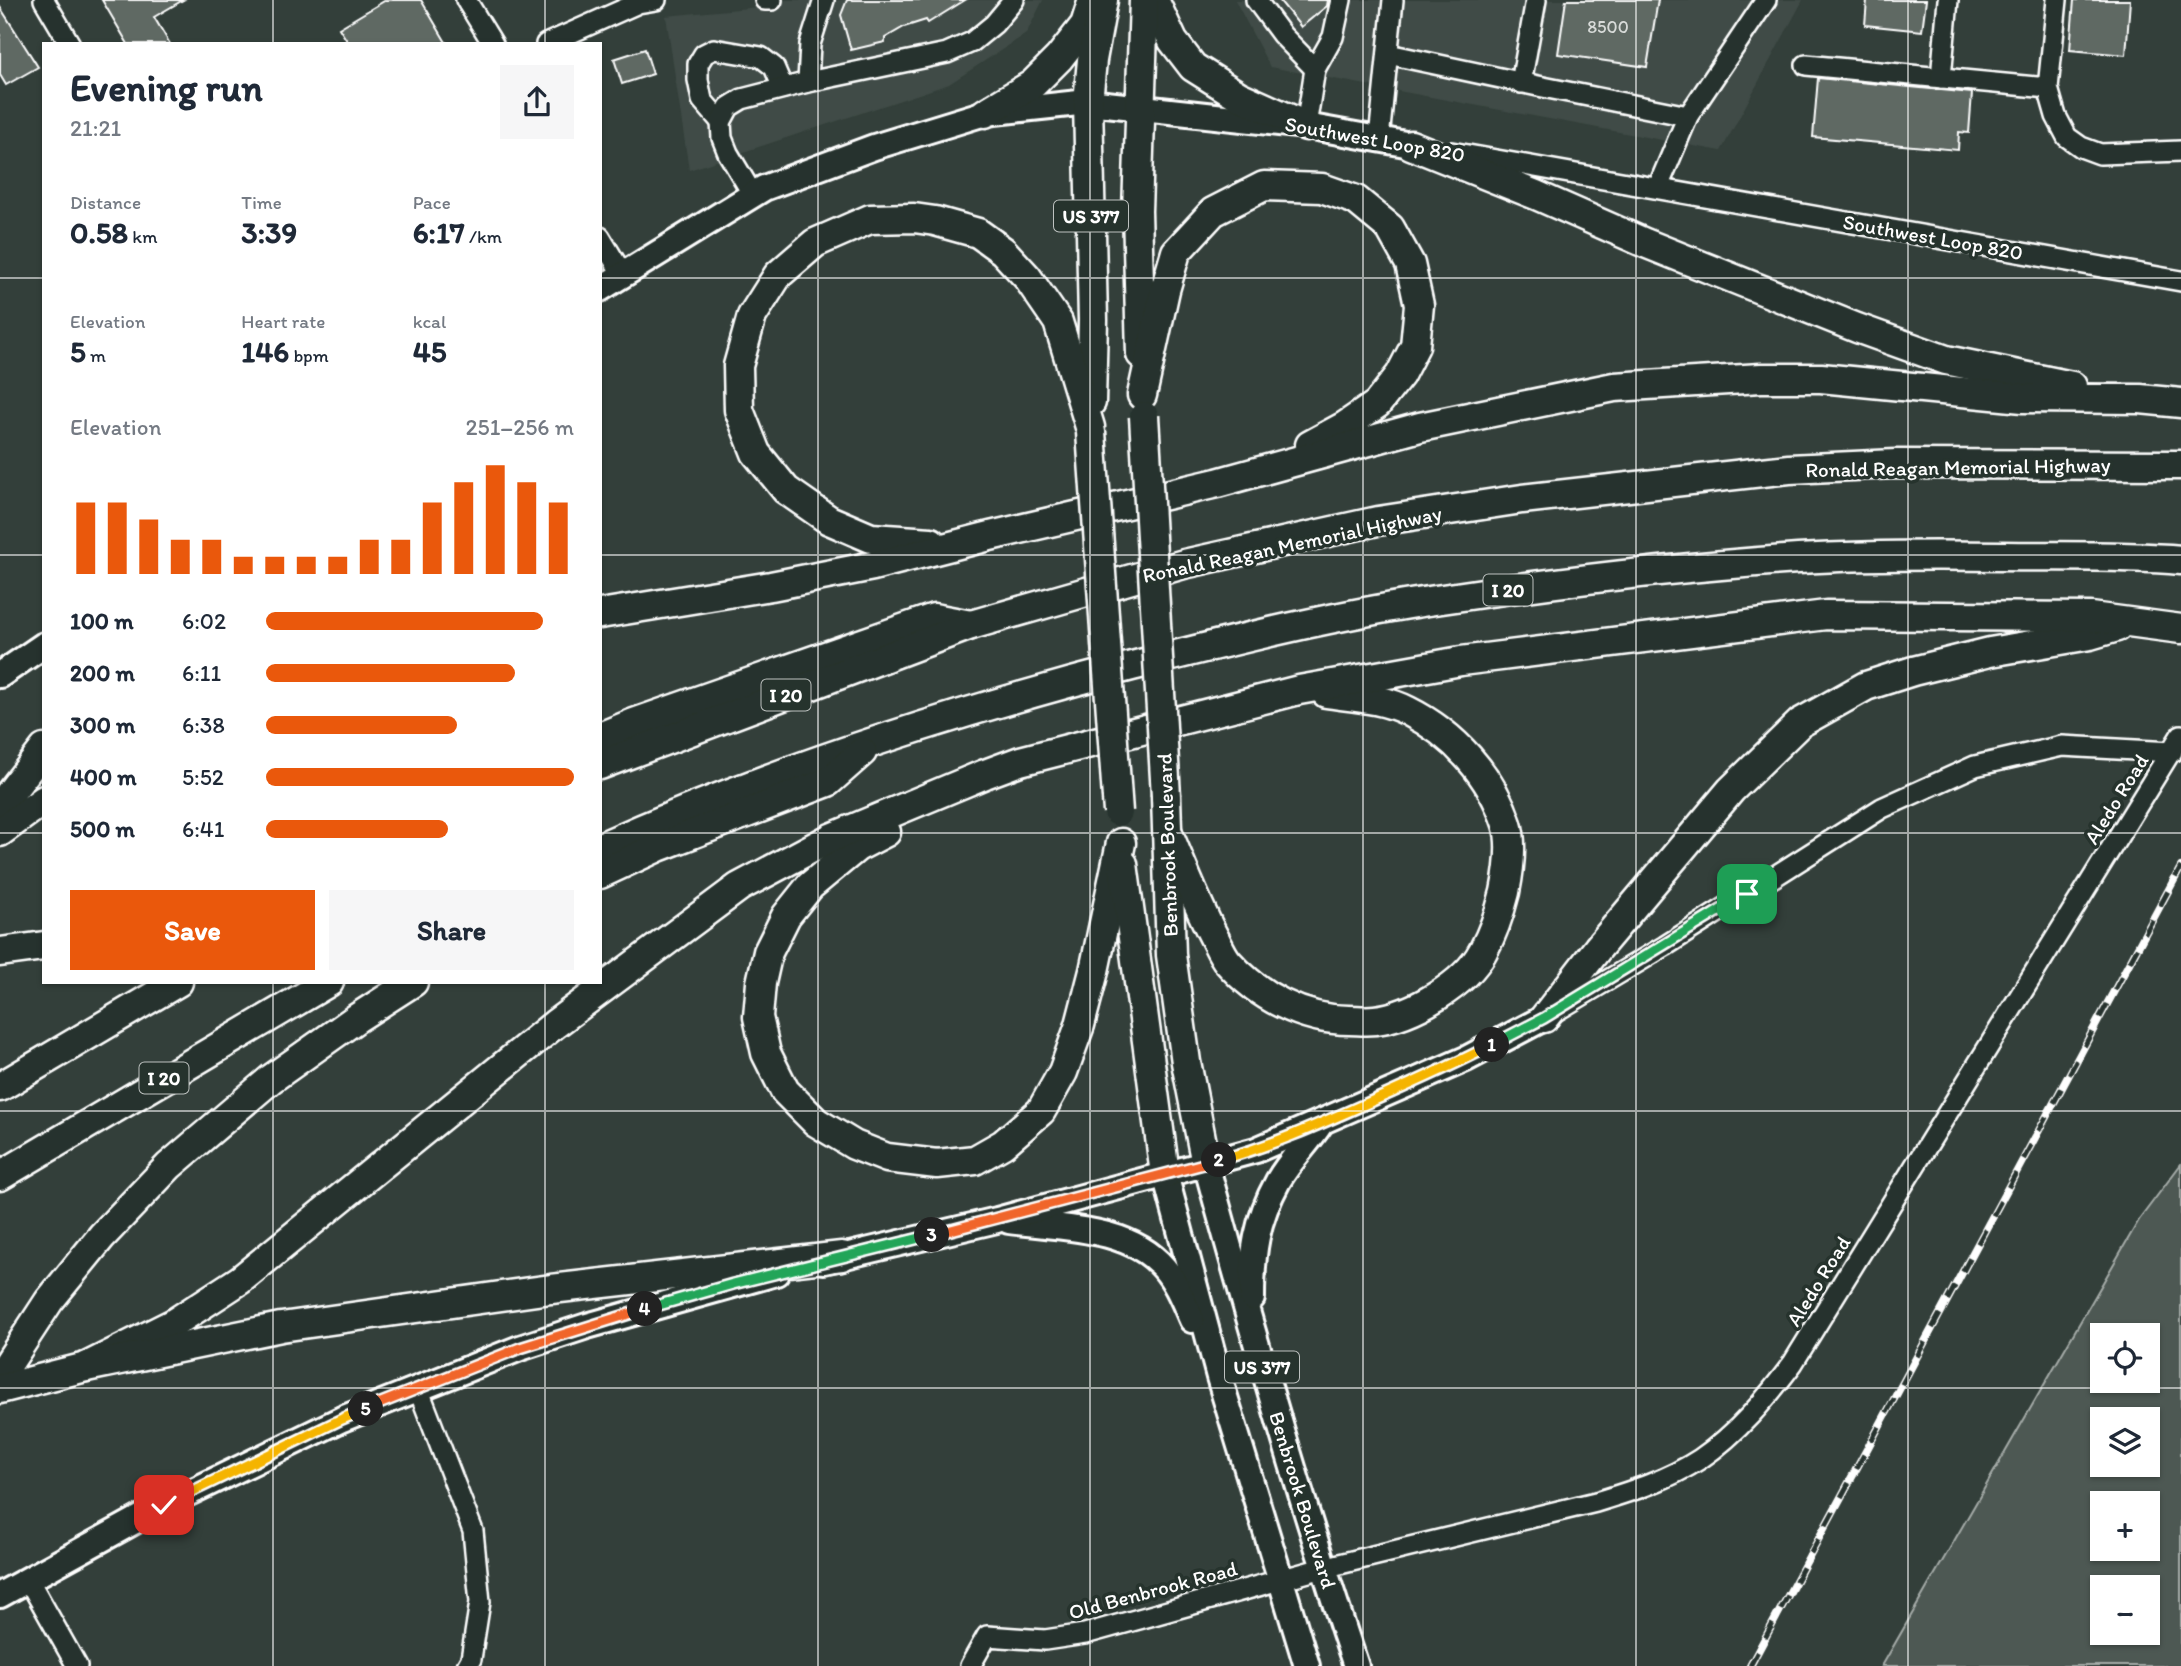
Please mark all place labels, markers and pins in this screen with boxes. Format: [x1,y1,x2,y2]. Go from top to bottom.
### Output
pin [1717,864,1777,924]
pin: 1 [1474,1028,1510,1062]
pin: 2 [1202,1142,1236,1178]
pin: 3 [914,1218,950,1252]
pin: 4 [628,1292,662,1326]
pin: 5 [348,1392,384,1426]
pin [134,1475,194,1535]

